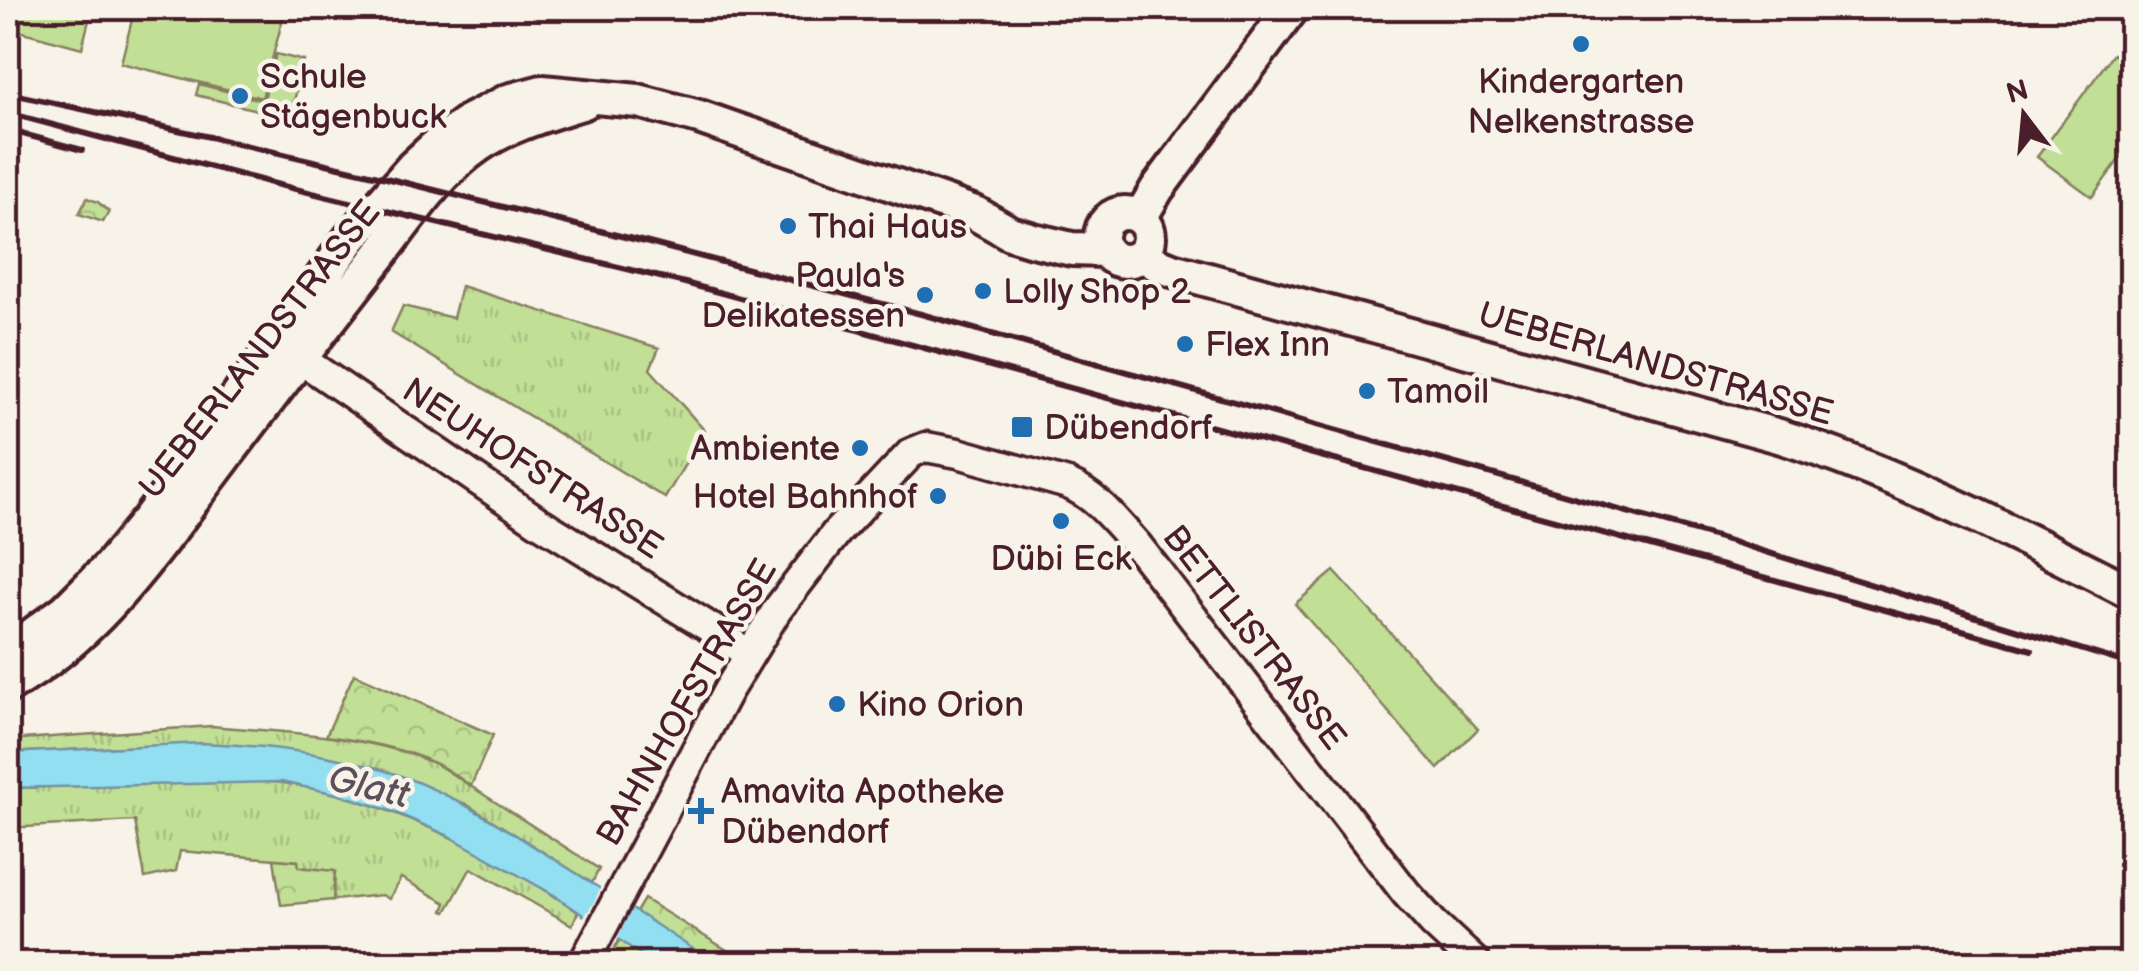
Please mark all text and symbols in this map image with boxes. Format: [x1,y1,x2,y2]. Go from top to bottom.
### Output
marker: Kindergarten Nelkenstrasse [1570,33,1592,55]
place label: Schule Stägenbuck [260,56,447,139]
place label: Kindergarten Nelkenstrasse [1467,61,1695,144]
north arrow [1974,65,2074,165]
text: N [2003,74,2032,111]
marker: Schule Stägenbuck [229,85,251,107]
street label: UEBERLANDSTRASSE [130,192,390,508]
place label: Thai Haus [808,206,967,249]
marker: Thai Haus [777,215,799,237]
place label: Paula's Delikatessen [701,255,905,338]
place label: Lolly Shop 2 [1003,271,1191,314]
marker: Lolly Shop 2 [972,280,994,302]
marker: Paula's Delikatessen [914,284,936,306]
street label: UEBERLANDSTRASSE [1473,293,1838,436]
place label: Flex Inn [1205,324,1330,367]
marker: Flex Inn [1174,333,1196,355]
street label: NEUHOFSTRASSE [394,369,670,569]
place label: Tamoil [1387,371,1489,414]
marker: Tamoil [1356,380,1378,402]
place label: Dübendorf [1044,407,1213,450]
marker: Dübendorf [1009,414,1035,440]
place label: Ambiente [691,428,840,471]
marker: Ambiente [849,437,871,459]
place label: Hotel Bahnhof [692,476,918,519]
marker: Hotel Bahnhof [927,485,949,507]
marker: Dübi Eck [1050,510,1072,532]
street label: BETTLISTRASSE [1153,517,1355,759]
place label: Dübi Eck [990,538,1133,581]
street label: BAHNHOFSTRASSE [588,552,787,854]
place label: Kino Orion [857,684,1024,727]
marker: Kino Orion [826,693,848,715]
water label: Glatt [324,756,415,819]
place label: Amavita Apotheke Dübendorf [721,771,1004,854]
marker: Amavita Apotheke Dübendorf [690,800,712,822]

